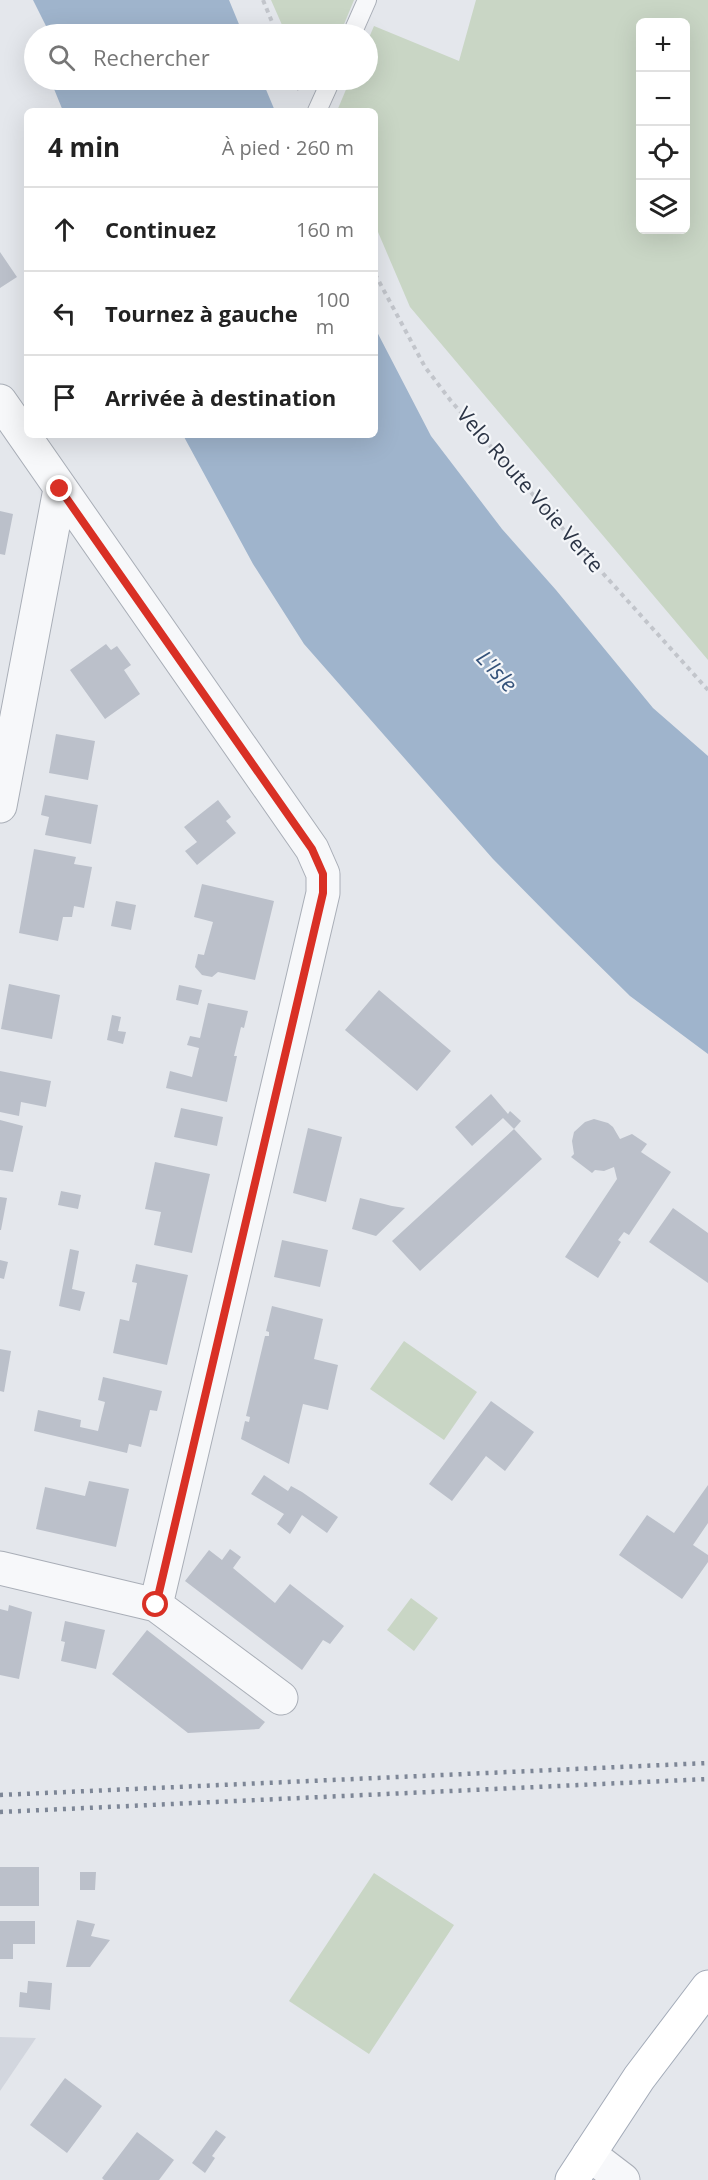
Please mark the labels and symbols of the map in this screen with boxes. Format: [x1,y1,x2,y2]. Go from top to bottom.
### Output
street label: Velo Route Voie Verte [451,401,610,578]
route end [46,475,72,501]
water label: L'Isle [471,643,525,698]
route start [142,1591,168,1617]

